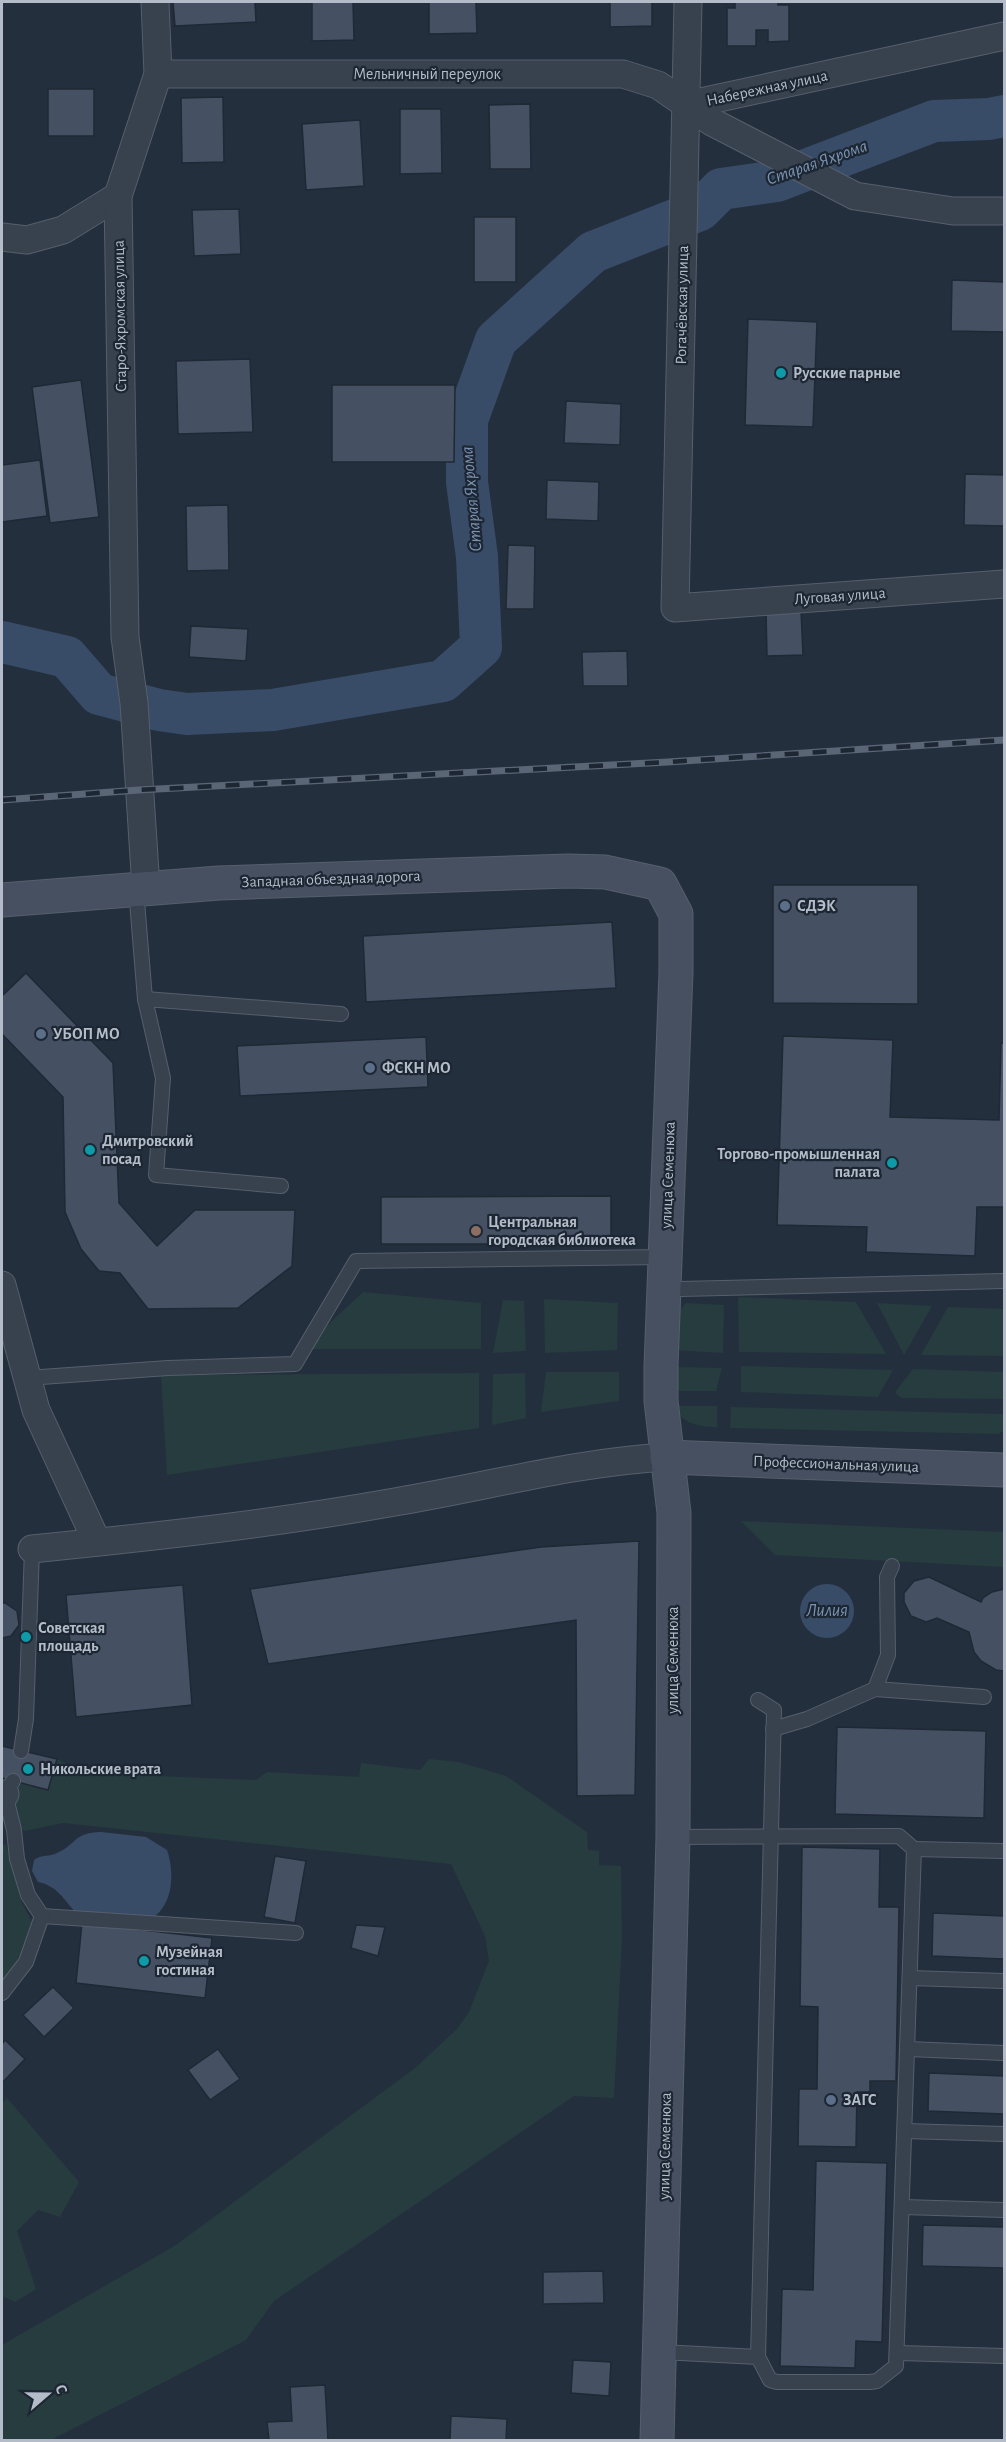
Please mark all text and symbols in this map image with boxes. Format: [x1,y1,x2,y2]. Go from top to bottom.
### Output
street label: Мельничный переулок [353,66,501,83]
street label: Набережная улица [705,67,829,110]
water label: Старая Яхрома [764,137,870,189]
street label: Старо-Яхромская улица [111,240,130,392]
street label: Рогачёвская улица [673,245,692,365]
place label: Русские парные [793,365,900,382]
marker: Русские парные [774,366,788,380]
water label: Старая Яхрома [458,446,486,552]
street label: Луговая улица [794,585,886,608]
street label: Западная объездная дорога [241,868,421,890]
place label: СДЭК [797,898,836,914]
marker: СДЭК [778,899,792,913]
place label: УБОП МО [53,1026,120,1042]
marker: УБОП МО [34,1027,48,1041]
place label: ФСКН МО [382,1060,451,1076]
marker: ФСКН МО [363,1061,377,1075]
street label: улица Семенюка [658,1121,679,1230]
place label: Дмитровский посад [102,1133,193,1167]
marker: Дмитровский посад [83,1143,97,1157]
place label: Торгово-промышленная палата [717,1146,880,1180]
marker: Торгово-промышленная палата [885,1156,899,1170]
place label: Центральная городская библиотека [488,1214,636,1248]
marker: Центральная городская библиотека [469,1224,483,1238]
street label: Профессиональная улица [753,1453,919,1476]
water label: Лилия [805,1602,848,1620]
street label: улица Семенюка [665,1606,682,1715]
place label: Советская площадь [38,1620,105,1654]
marker: Советская площадь [19,1630,33,1644]
place label: Никольские врата [40,1761,161,1777]
marker: Никольские врата [21,1762,35,1776]
place label: Музейная гостиная [156,1944,223,1978]
marker: Музейная гостиная [137,1954,151,1968]
street label: улица Семенюка [656,2092,675,2201]
place label: ЗАГС [843,2092,877,2108]
marker: ЗАГС [824,2093,838,2107]
north arrow [18,2364,78,2424]
text: С [52,2382,70,2396]

